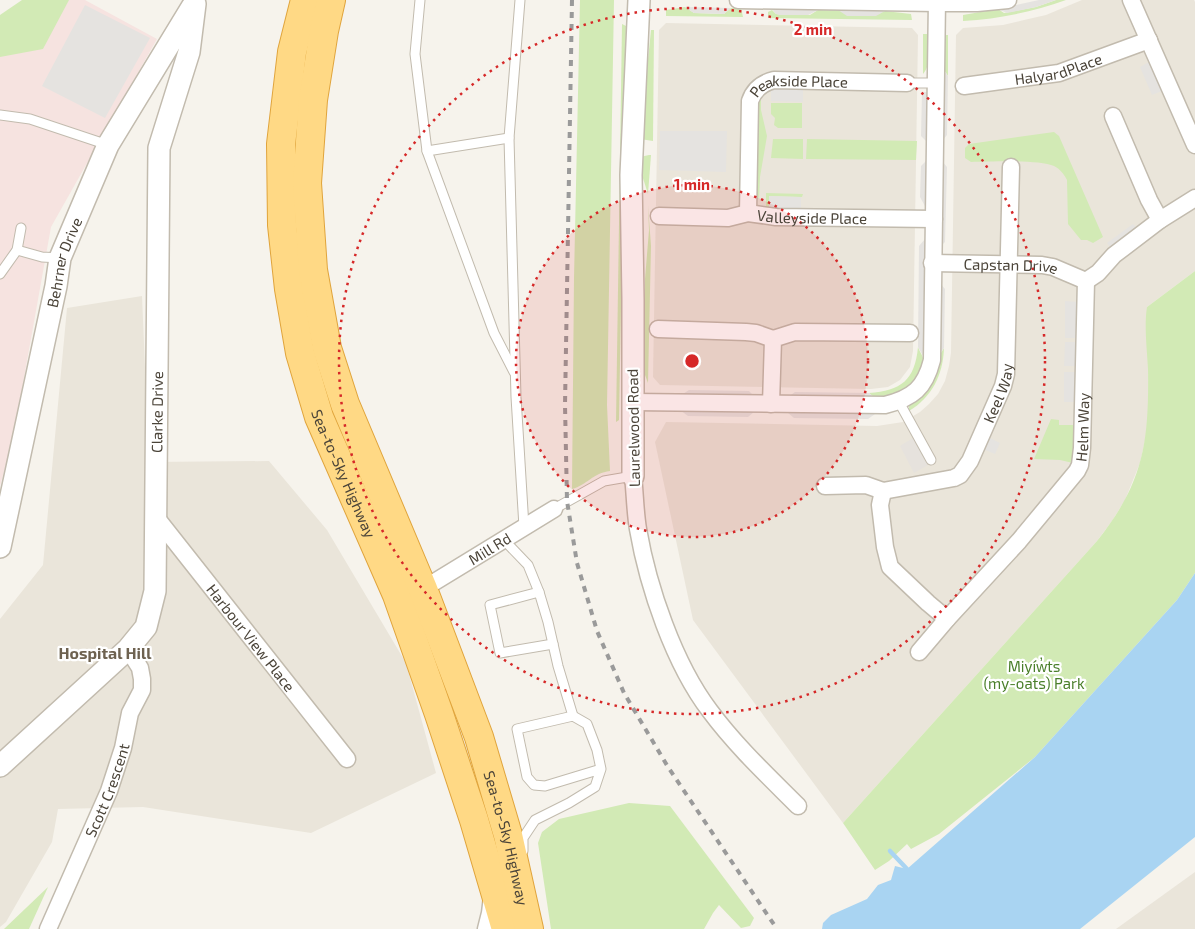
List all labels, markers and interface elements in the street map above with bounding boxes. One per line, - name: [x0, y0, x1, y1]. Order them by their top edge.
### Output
- text: 2 min: [794, 20, 832, 38]
- street label: HalyardPlace: [1013, 49, 1104, 88]
- street label: Peakside Place: [745, 71, 848, 100]
- text: 1 min: [674, 175, 710, 193]
- street label: Valleyside Place: [756, 205, 867, 227]
- street label: Behrner Drive: [43, 214, 85, 309]
- street label: Capstan Drive: [963, 255, 1061, 277]
- centre of rings: [683, 352, 701, 370]
- street label: Keel Way: [979, 363, 1015, 426]
- street label: Laurelwood Road: [623, 369, 643, 487]
- street label: Clarke Drive: [147, 371, 166, 453]
- street label: Helm Way: [1071, 392, 1092, 463]
- street label: Sea-to-Sky Highway: [308, 407, 380, 541]
- street label: Mill Rd: [465, 528, 514, 568]
- street label: Harbour View Place: [203, 580, 299, 695]
- district label: Hospital Hill: [58, 643, 152, 662]
- park label: Miyíw̓ts (my-oats) Park: [983, 657, 1085, 692]
- street label: Scott Crescent: [81, 742, 133, 840]
- street label: Sea-to-Sky Highway: [480, 769, 532, 907]

